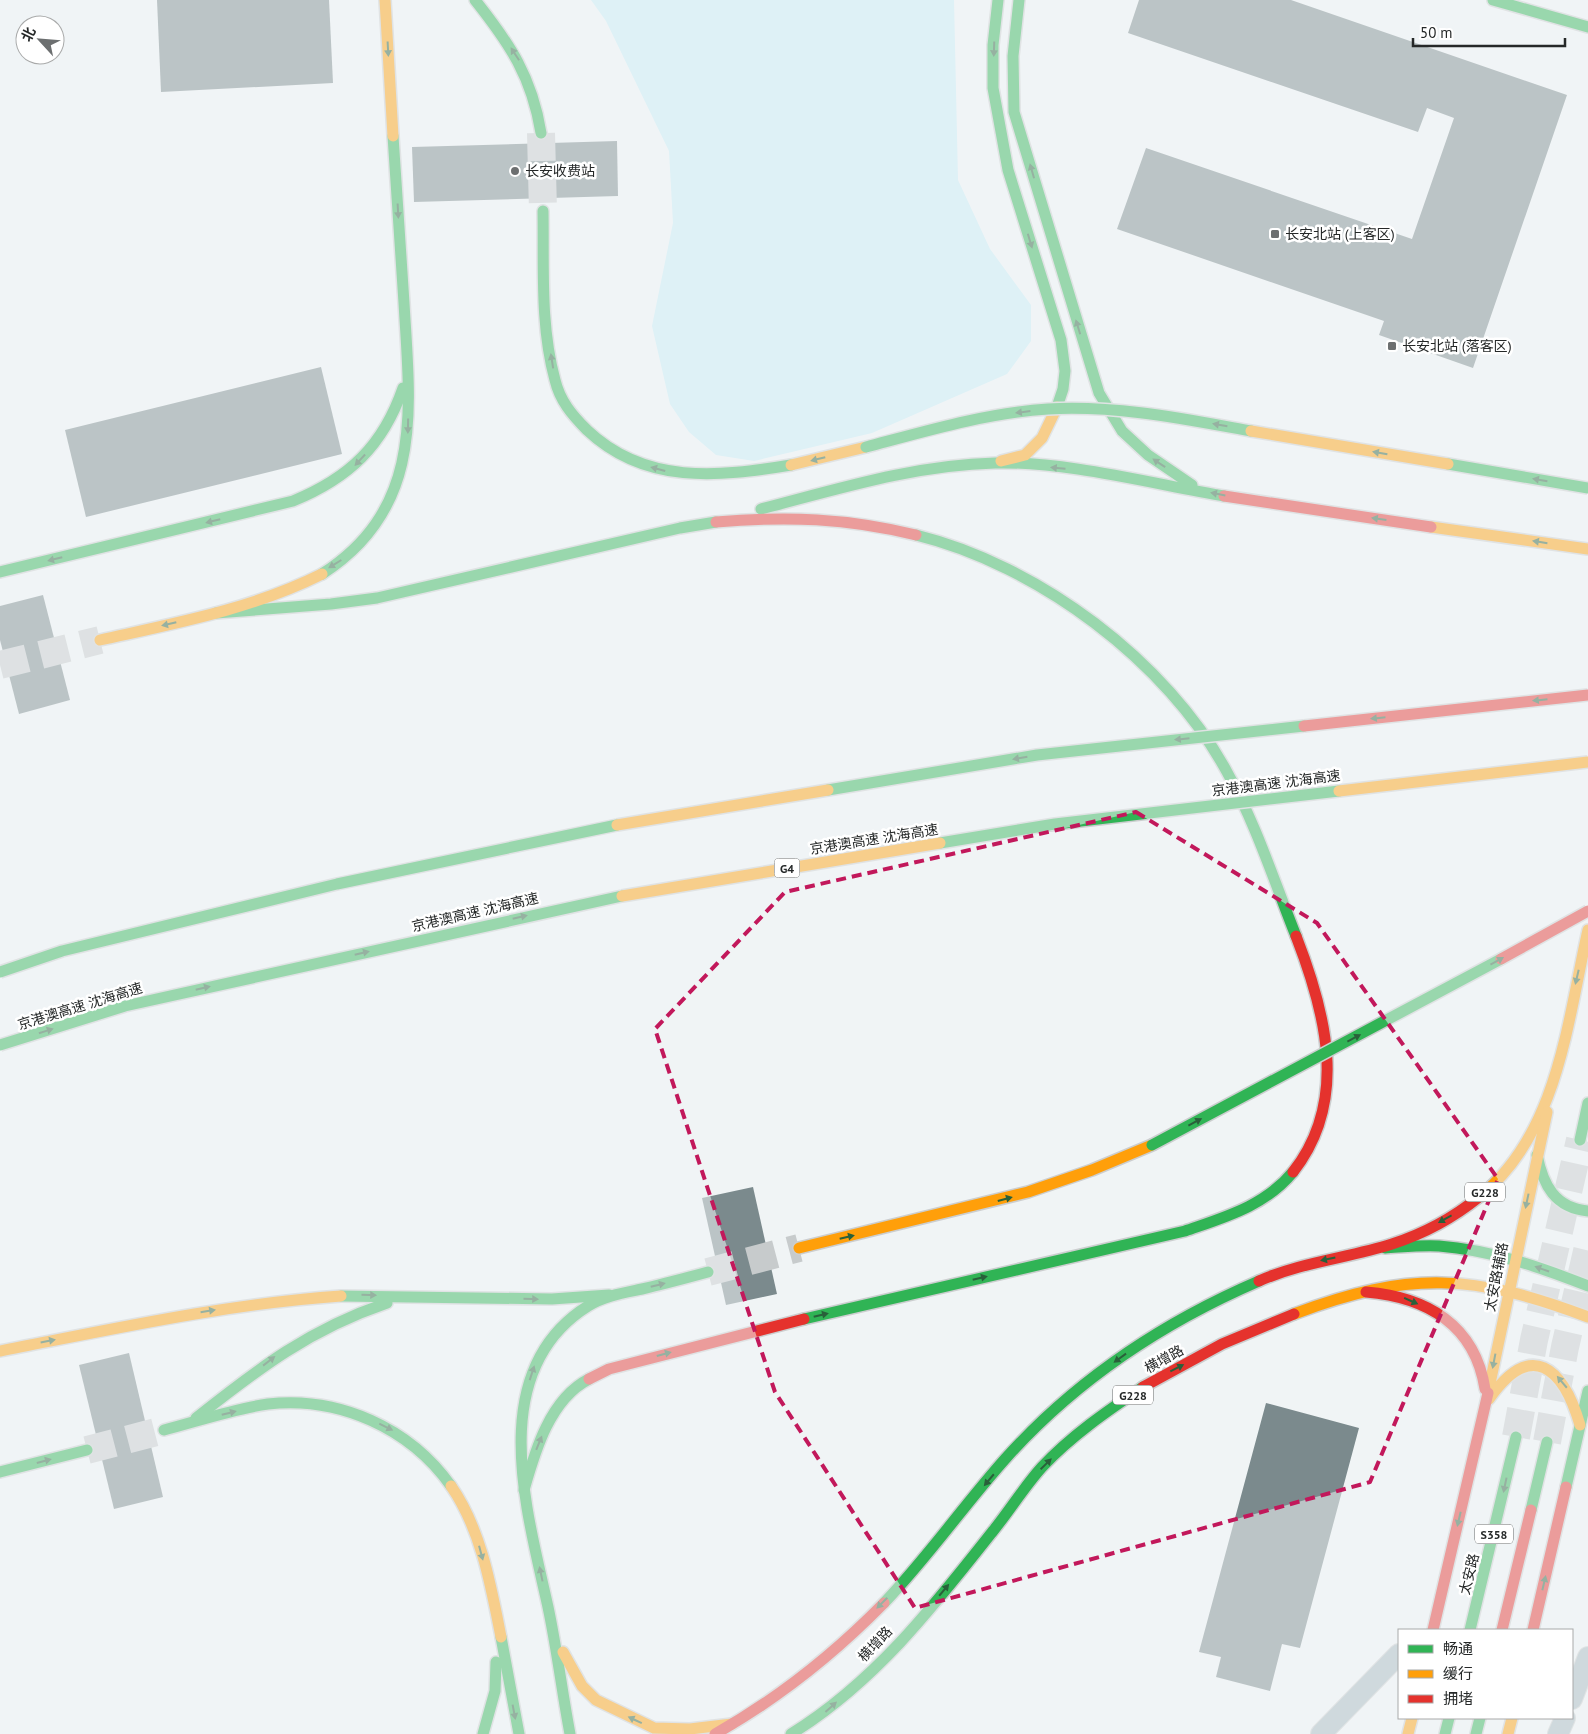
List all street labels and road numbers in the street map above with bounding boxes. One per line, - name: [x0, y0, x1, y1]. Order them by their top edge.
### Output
- street label: 京港澳高速 沈海高速: [1211, 766, 1341, 800]
- street label: 京港澳高速 沈海高速: [809, 820, 939, 858]
- road number: G4: [774, 858, 800, 878]
- street label: 京港澳高速 沈海高速: [410, 889, 540, 935]
- street label: 京港澳高速 沈海高速: [15, 978, 145, 1034]
- road number: G228: [1465, 1182, 1505, 1202]
- street label: 太安路辅路: [1480, 1241, 1512, 1313]
- street label: 横增路: [1141, 1341, 1187, 1377]
- road number: G228: [1113, 1386, 1153, 1404]
- road number: S358: [1475, 1525, 1513, 1544]
- street label: 太安路: [1455, 1551, 1483, 1597]
- street label: 横增路: [854, 1623, 896, 1665]

